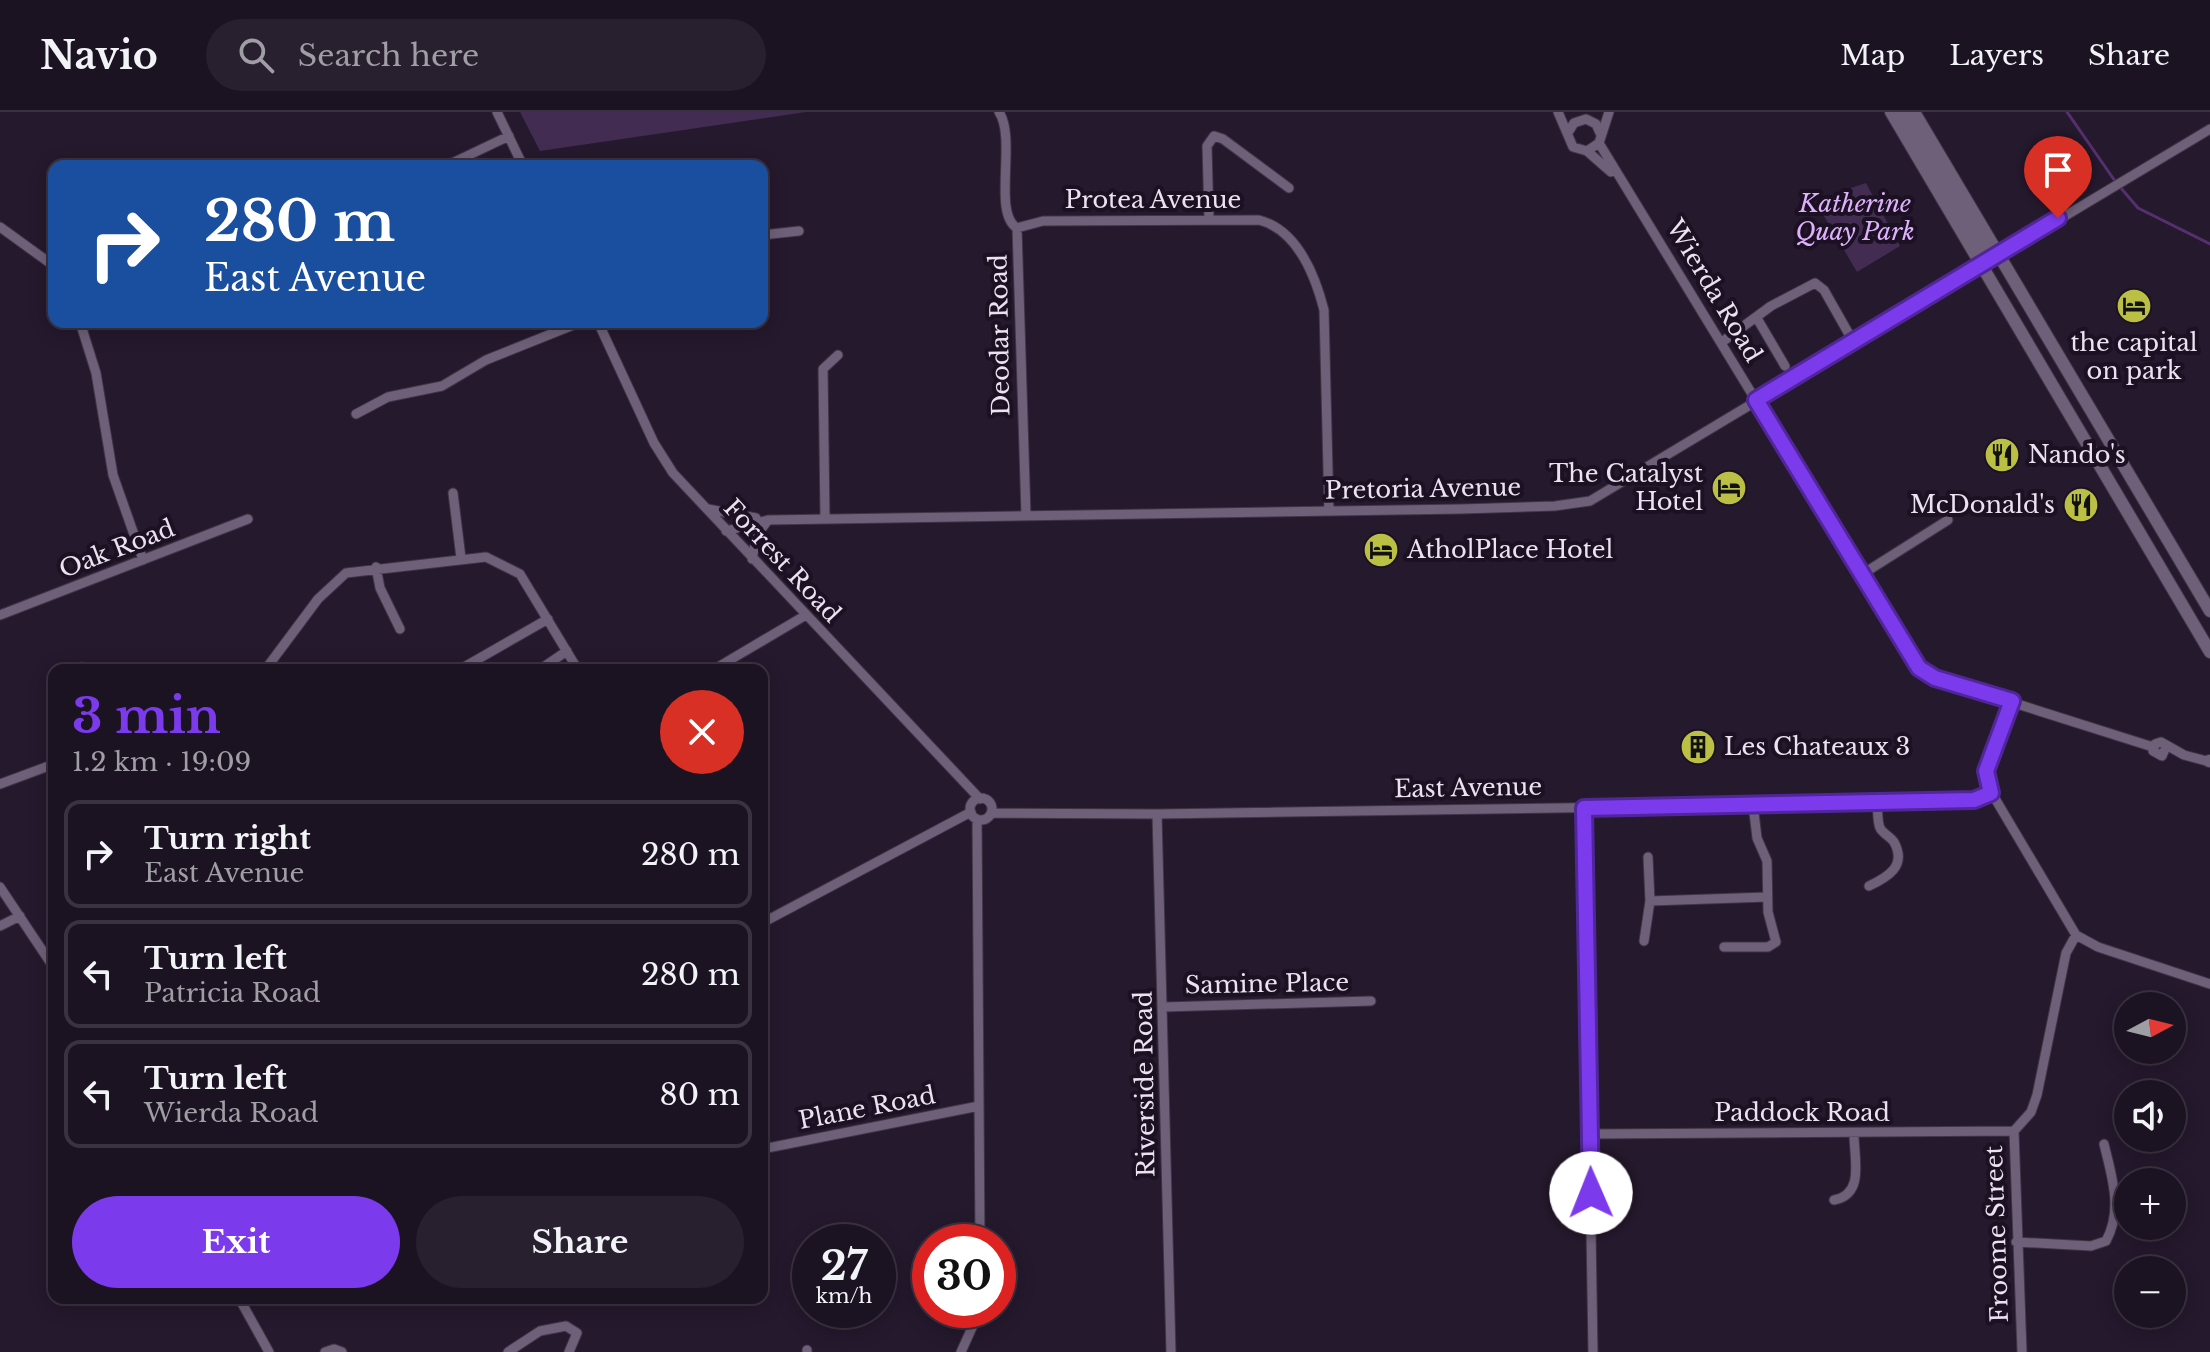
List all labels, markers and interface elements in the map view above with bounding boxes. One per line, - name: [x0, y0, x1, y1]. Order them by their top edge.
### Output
- search box: [206, 19, 766, 91]
- text: Navio: [40, 32, 158, 79]
- icon: search: [234, 33, 278, 77]
- text: Search here: [298, 37, 479, 74]
- text: Map: [1840, 38, 1905, 73]
- text: Layers: [1949, 38, 2044, 73]
- text: Share: [2088, 38, 2170, 73]
- pin: [2024, 136, 2092, 218]
- icon: arrive: [2036, 148, 2080, 192]
- street label: Protea Avenue: [1065, 185, 1241, 214]
- text: 280 m: [204, 187, 395, 256]
- park label: Katherine Quay Park: [1795, 189, 1915, 246]
- icon: right: [72, 192, 176, 296]
- street label: Wierda Road: [1660, 213, 1768, 367]
- street label: Deodar Road: [984, 254, 1015, 416]
- text: East Avenue: [204, 256, 426, 301]
- hotel icon: the capital on park: [2115, 287, 2153, 325]
- place label: the capital on park: [2070, 328, 2198, 385]
- restaurant icon: Nando's: [1983, 436, 2021, 474]
- place label: Nando's: [2028, 440, 2126, 469]
- place label: The Catalyst Hotel: [1549, 459, 1703, 516]
- hotel icon: The Catalyst Hotel: [1710, 469, 1748, 507]
- street label: Pretoria Avenue: [1325, 472, 1521, 505]
- restaurant icon: McDonald's: [2062, 486, 2100, 524]
- place label: McDonald's: [1910, 490, 2055, 519]
- street label: Forrest Road: [718, 493, 847, 628]
- street label: Oak Road: [55, 513, 179, 584]
- hotel icon: AtholPlace Hotel: [1362, 531, 1400, 569]
- place label: AtholPlace Hotel: [1406, 535, 1614, 564]
- text: 3 min: [72, 686, 221, 746]
- button: close: [660, 690, 744, 774]
- building icon: Les Chateaux 3: [1679, 728, 1717, 766]
- place label: Les Chateaux 3: [1724, 732, 1910, 761]
- text: 1.2 km · 19:09: [72, 746, 251, 778]
- street label: East Avenue: [1394, 772, 1542, 803]
- text: Turn right: [144, 820, 311, 857]
- icon: right: [76, 832, 120, 876]
- text: 280 m: [641, 836, 740, 873]
- text: East Avenue: [144, 857, 304, 889]
- text: Turn left: [144, 940, 287, 977]
- icon: left: [76, 952, 120, 996]
- text: 280 m: [641, 956, 740, 993]
- street label: Samine Place: [1185, 968, 1349, 999]
- text: Patricia Road: [144, 977, 321, 1009]
- street label: Riverside Road: [1128, 991, 1161, 1177]
- north arrow: [2114, 992, 2186, 1064]
- map controls: [2114, 992, 2186, 1328]
- text: Turn left: [144, 1060, 287, 1097]
- icon: left: [76, 1072, 120, 1116]
- text: 80 m: [660, 1076, 740, 1113]
- street label: Plane Road: [796, 1080, 938, 1135]
- button: sound: [2114, 1080, 2186, 1152]
- text: Wierda Road: [144, 1097, 319, 1129]
- street label: Paddock Road: [1714, 1098, 1890, 1127]
- street label: Froome Street: [1979, 1145, 2014, 1323]
- position arrow: [1549, 1151, 1633, 1235]
- button: +: [2114, 1168, 2186, 1240]
- button: Exit: [72, 1196, 400, 1288]
- button: Share: [416, 1196, 744, 1288]
- speed limit sign: 30: [912, 1224, 1016, 1328]
- text: 27: [821, 1241, 867, 1291]
- button: −: [2114, 1256, 2186, 1328]
- text: km/h: [816, 1284, 872, 1308]

